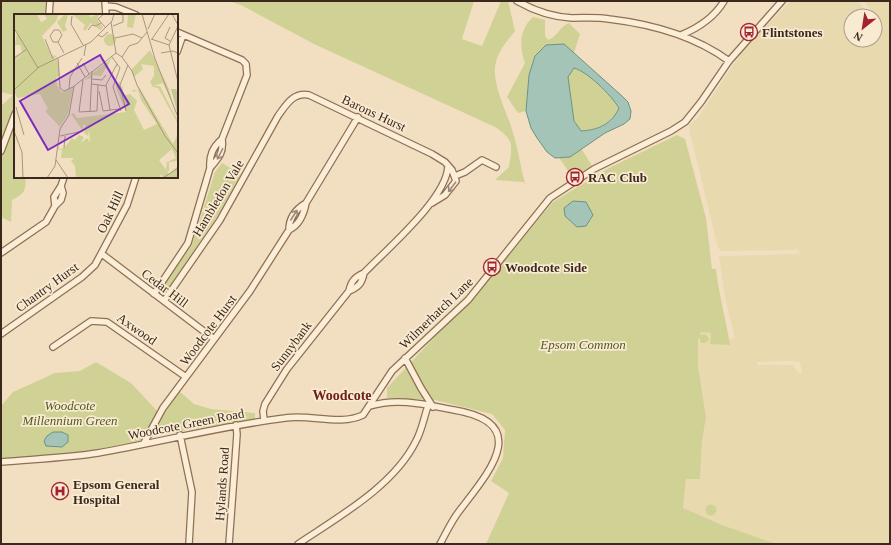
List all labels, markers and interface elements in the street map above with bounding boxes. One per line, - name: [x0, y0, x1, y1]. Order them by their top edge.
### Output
- north arrow: [843, 8, 883, 48]
- inset map: [14, 14, 178, 178]
- bus stop icon: Flintstones: [739, 22, 759, 42]
- place label: Flintstones: [762, 25, 823, 40]
- text: N: [852, 29, 864, 44]
- street label: Barons Hurst: [340, 92, 409, 135]
- one-way arrow: [216, 148, 223, 160]
- street label: Hambledon Vale: [189, 157, 247, 239]
- bus stop icon: RAC Club: [565, 167, 585, 187]
- place label: RAC Club: [588, 170, 647, 185]
- one-way arrow: [447, 182, 456, 193]
- street label: Oak Hill: [94, 188, 126, 236]
- one-way arrow: [289, 209, 298, 220]
- bus stop icon: Woodcote Side: [482, 257, 502, 277]
- street label: Chantry Hurst: [13, 259, 82, 315]
- place label: Woodcote Side: [505, 260, 587, 275]
- street label: Cedar Hill: [139, 266, 192, 311]
- street label: Wilmerhatch Lane: [396, 274, 476, 352]
- street label: Woodcote Hurst: [177, 291, 240, 368]
- street label: Axwood: [114, 310, 160, 348]
- street label: Sunnybank: [267, 318, 315, 374]
- park label: Epsom Common: [539, 337, 626, 352]
- district label: Woodcote: [312, 388, 372, 403]
- park label: Woodcote Millennium Green: [21, 398, 118, 428]
- street label: Woodcote Green Road: [127, 405, 246, 443]
- street label: Hylands Road: [212, 446, 232, 521]
- place label: Epsom General Hospital: [73, 477, 160, 507]
- hospital icon: Epsom General Hospital: [50, 481, 70, 501]

